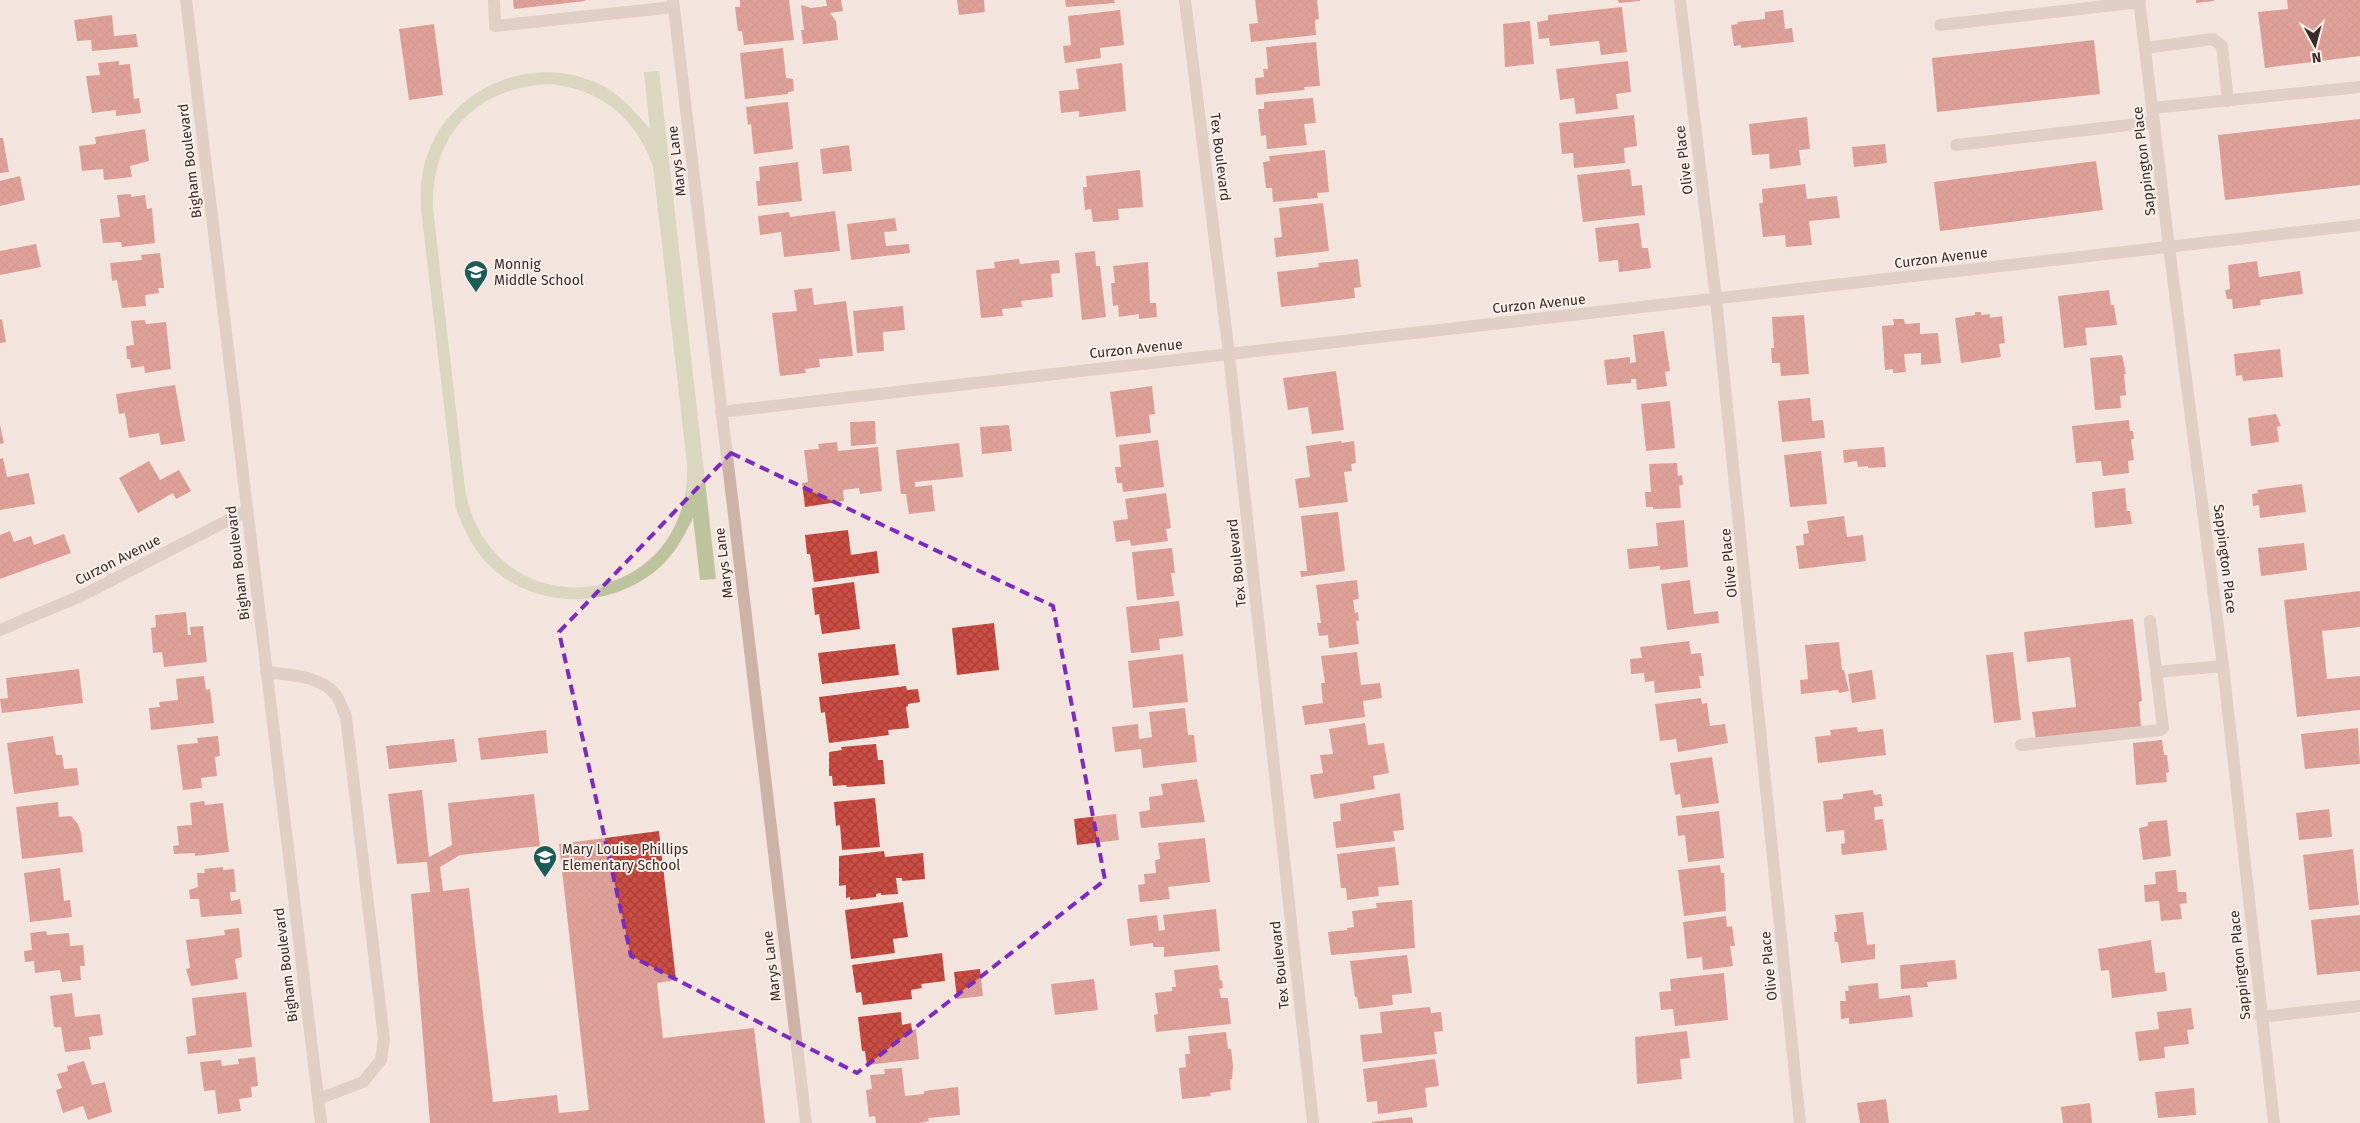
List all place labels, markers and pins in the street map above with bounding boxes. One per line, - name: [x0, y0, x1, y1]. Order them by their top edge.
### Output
- place label: Monnig Middle School: [494, 256, 584, 289]
- school or university icon: Monnig Middle School: [463, 259, 489, 293]
- place label: Mary Louise Phillips Elementary School: [562, 841, 689, 874]
- school or university icon: Mary Louise Phillips Elementary School: [532, 844, 558, 878]

